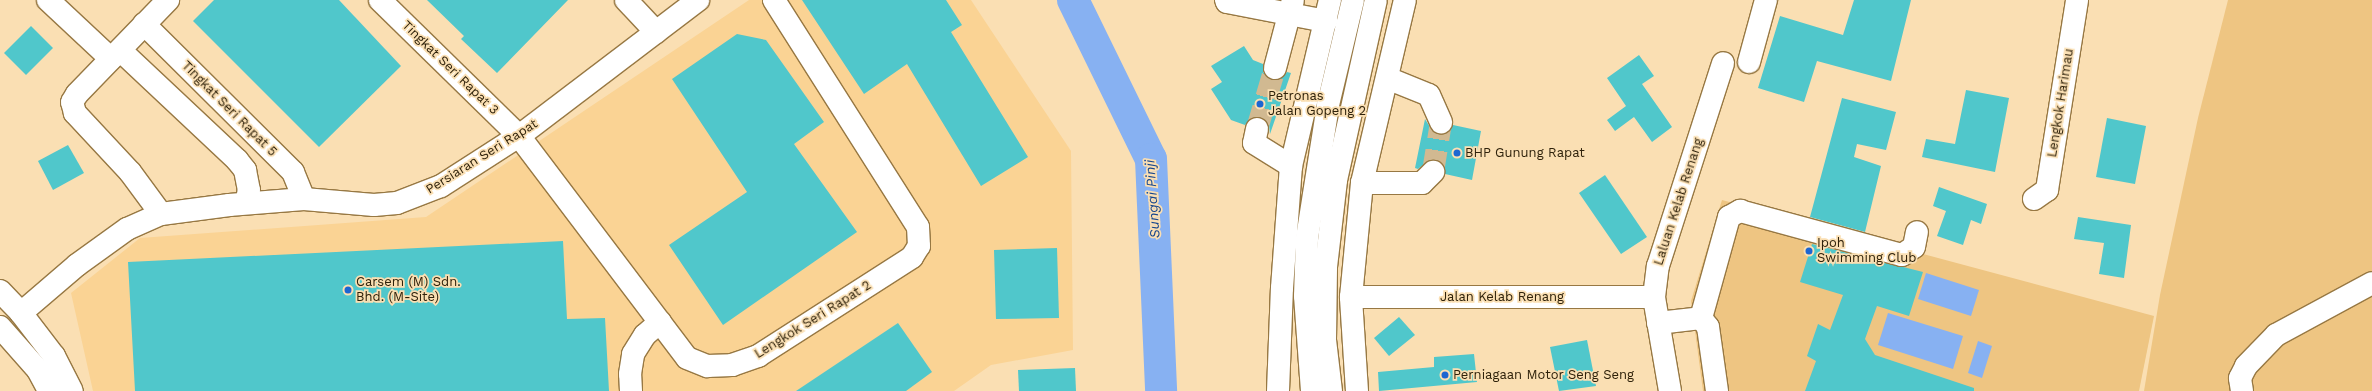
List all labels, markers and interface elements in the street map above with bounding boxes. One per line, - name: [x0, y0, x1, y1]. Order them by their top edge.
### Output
- street label: Tingkat Seri Rapat 3: [399, 18, 501, 118]
- street label: Lengkok Harimau: [2045, 47, 2077, 159]
- street label: Tingkat Seri Rapat 5: [178, 58, 280, 160]
- place label: Petronas Jalan Gopeng 2: [1268, 89, 1366, 120]
- marker: Petronas Jalan Gopeng 2: [1255, 99, 1265, 109]
- street label: Persiaran Seri Rapat: [423, 116, 541, 198]
- street label: Laluan Kelab Renang: [1651, 137, 1707, 267]
- place label: BHP Gunung Rapat: [1465, 145, 1585, 161]
- marker: BHP Gunung Rapat: [1452, 148, 1462, 158]
- water label: Sungai Pinji: [1141, 159, 1163, 239]
- place label: Ipoh Swimming Club: [1817, 236, 1916, 267]
- marker: Ipoh Swimming Club: [1804, 246, 1814, 256]
- place label: Carsem (M) Sdn. Bhd. (M-Site): [356, 275, 461, 306]
- street label: Lengkok Seri Rapat 2: [752, 278, 874, 362]
- marker: Carsem (M) Sdn. Bhd. (M-Site): [343, 285, 353, 295]
- street label: Jalan Kelab Renang: [1440, 289, 1564, 305]
- place label: Perniagaan Motor Seng Seng: [1453, 367, 1634, 383]
- marker: Perniagaan Motor Seng Seng: [1440, 370, 1450, 380]

